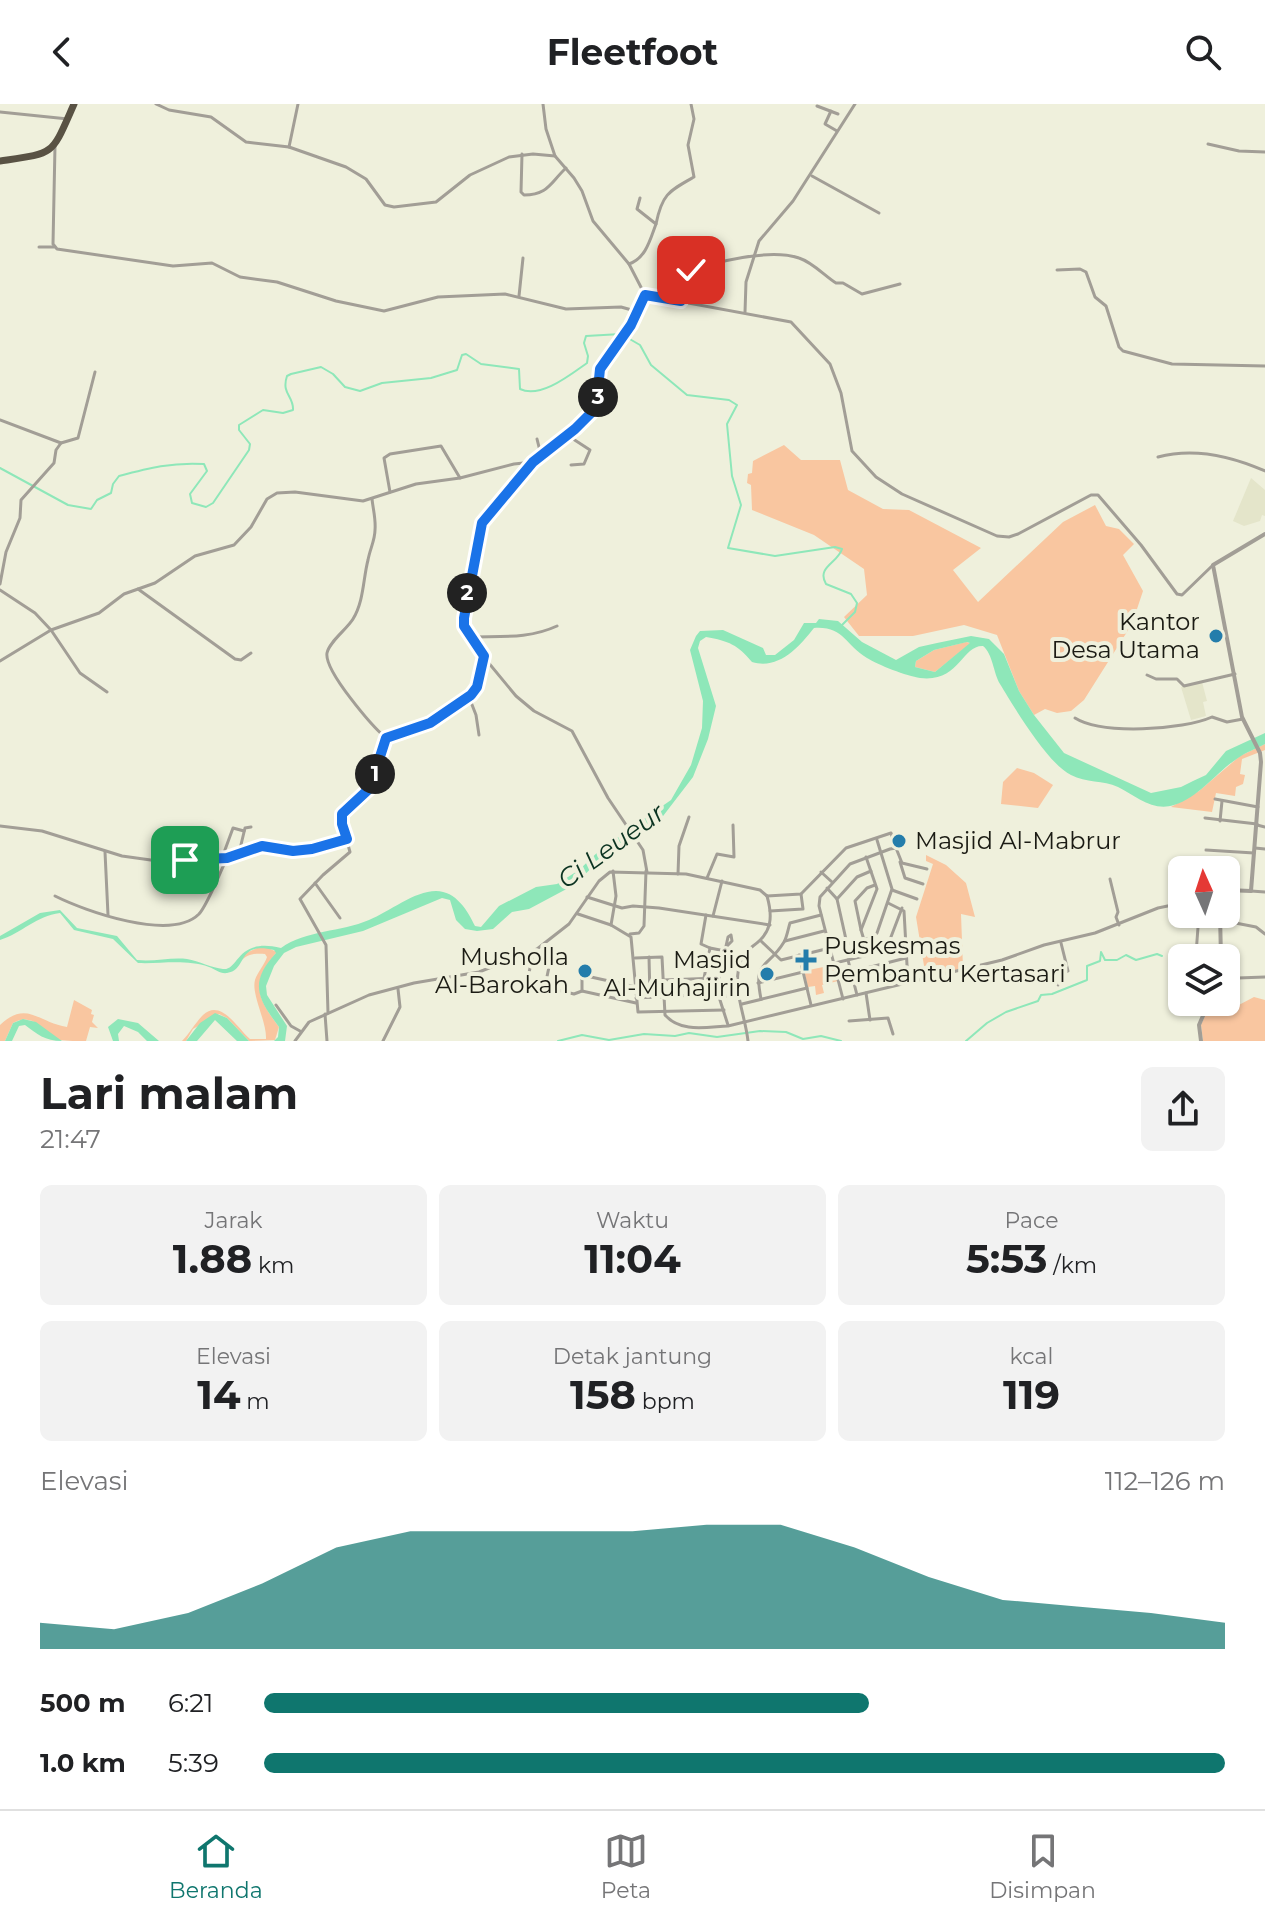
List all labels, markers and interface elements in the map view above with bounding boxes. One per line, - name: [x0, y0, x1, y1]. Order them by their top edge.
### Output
- icon: back: [40, 30, 84, 74]
- text: Fleetfoot: [547, 30, 718, 74]
- icon: search: [1181, 30, 1225, 74]
- pin: [657, 236, 725, 304]
- icon: check: [669, 248, 713, 292]
- pin: 3: [578, 377, 618, 417]
- text: 3: [591, 383, 605, 410]
- pin: 2: [447, 573, 487, 613]
- text: 2: [461, 579, 473, 606]
- place label: Kantor Desa Utama: [1051, 607, 1200, 664]
- marker: Kantor Desa Utama: [1207, 627, 1225, 645]
- pin: 1: [355, 754, 395, 794]
- text: 1: [371, 760, 379, 787]
- water label: Ci Leueur: [551, 796, 671, 896]
- pin: [151, 826, 219, 894]
- place label: Masjid Al-Mabrur: [915, 826, 1121, 855]
- marker: Masjid Al-Mabrur: [890, 832, 908, 850]
- icon: arrive: [163, 838, 207, 882]
- north arrow: [1168, 856, 1240, 928]
- map controls: [1168, 856, 1240, 1016]
- place label: Puskesmas Pembantu Kertasari: [824, 931, 1066, 988]
- place label: Musholla Al-Barokah: [435, 942, 569, 999]
- button: layers: [1168, 944, 1240, 1016]
- place label: Masjid Al-Muhajirin: [604, 945, 751, 1002]
- marker: Puskesmas Pembantu Kertasari: [795, 949, 817, 971]
- marker: Musholla Al-Barokah: [576, 962, 594, 980]
- marker: Masjid Al-Muhajirin: [758, 965, 776, 983]
- text: Lari malam: [40, 1066, 298, 1120]
- button: share: [1141, 1067, 1225, 1151]
- text: 21:47: [40, 1123, 101, 1155]
- text: Jarak: [204, 1207, 263, 1234]
- text: Waktu: [596, 1207, 669, 1234]
- text: Pace: [1005, 1207, 1058, 1234]
- text: 1.88: [173, 1234, 252, 1283]
- text: 11:04: [584, 1234, 681, 1283]
- text: 5:53: [966, 1234, 1047, 1283]
- text: km: [252, 1252, 294, 1279]
- text: /km: [1047, 1252, 1097, 1279]
- text: Elevasi: [196, 1343, 271, 1370]
- text: Detak jantung: [553, 1343, 712, 1370]
- text: kcal: [1010, 1343, 1053, 1370]
- text: 14: [197, 1370, 241, 1419]
- text: 158: [570, 1370, 636, 1419]
- text: 119: [1003, 1370, 1060, 1419]
- text: m: [241, 1388, 270, 1415]
- text: bpm: [636, 1388, 695, 1415]
- text: Elevasi: [40, 1465, 128, 1497]
- text: 112–126 m: [1105, 1465, 1225, 1497]
- text: 500 m: [40, 1687, 125, 1719]
- text: 6:21: [168, 1687, 214, 1719]
- text: 1.0 km: [40, 1747, 126, 1779]
- text: 5:39: [168, 1747, 219, 1779]
- tab: Beranda: [169, 1829, 263, 1904]
- tab: Peta: [601, 1829, 651, 1904]
- tab: Disimpan: [989, 1829, 1096, 1904]

